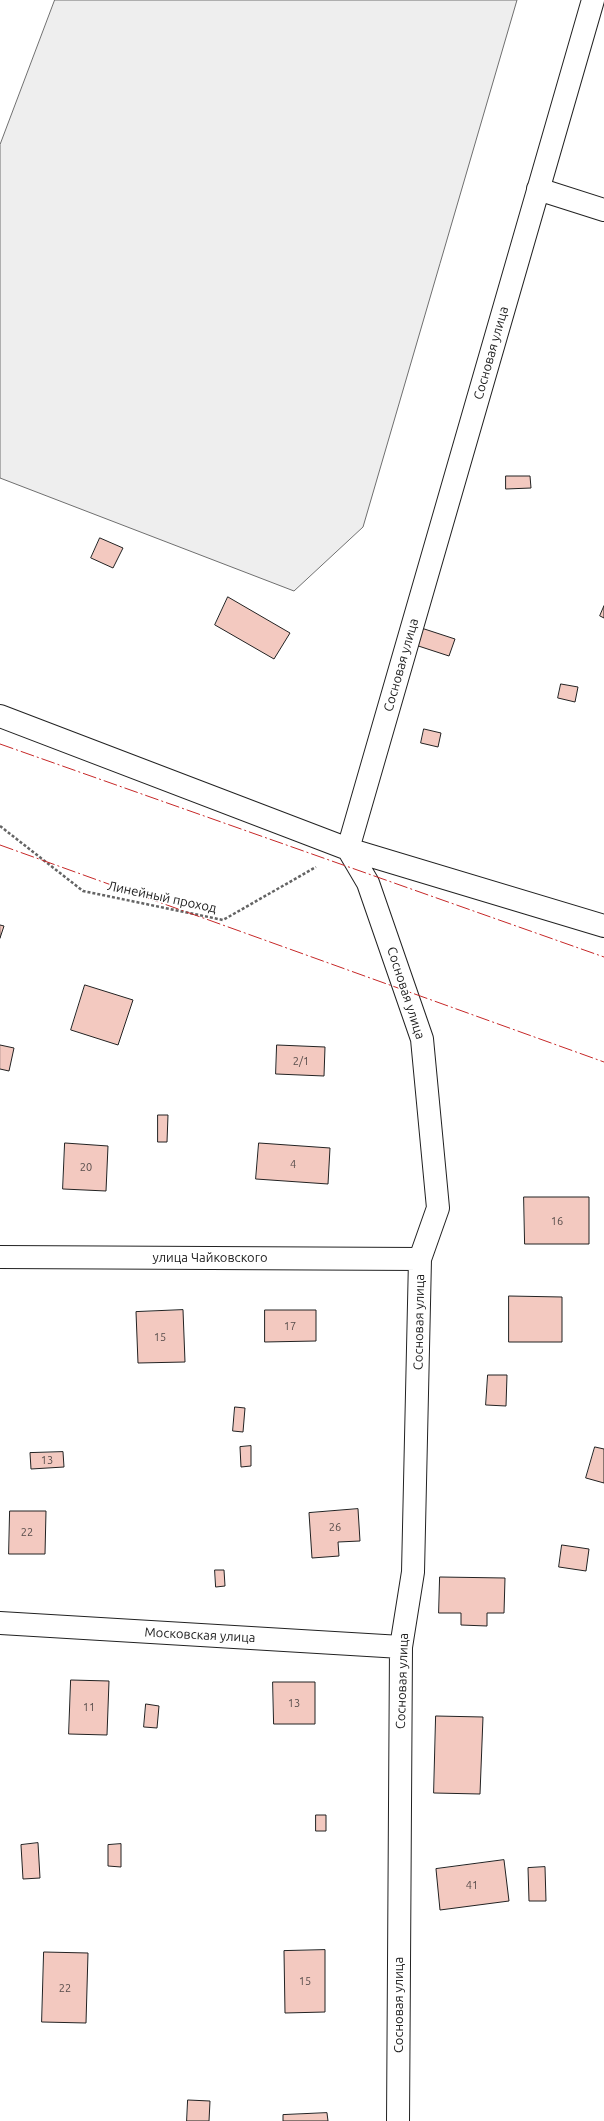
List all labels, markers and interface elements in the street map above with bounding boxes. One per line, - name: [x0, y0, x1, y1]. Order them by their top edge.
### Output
- street label: Сосновая улица: [470, 305, 512, 401]
- street label: Сосновая улица: [380, 617, 422, 713]
- street label: Линейный проход: [106, 878, 218, 916]
- street label: Сосновая улица: [384, 945, 428, 1041]
- house number: 2/1: [293, 1054, 309, 1068]
- house number: 4: [290, 1157, 296, 1171]
- house number: 20: [80, 1160, 92, 1174]
- house number: 16: [551, 1214, 563, 1228]
- street label: улица Чайковского: [152, 1250, 268, 1266]
- street label: Сосновая улица: [410, 1274, 428, 1370]
- house number: 17: [284, 1319, 296, 1333]
- house number: 15: [154, 1330, 166, 1344]
- house number: 13: [41, 1453, 53, 1467]
- house number: 26: [329, 1520, 341, 1534]
- house number: 22: [21, 1525, 33, 1539]
- street label: Московская улица: [144, 1624, 256, 1646]
- street label: Сосновая улица: [393, 1633, 411, 1729]
- house number: 13: [288, 1696, 300, 1710]
- house number: 11: [83, 1700, 95, 1714]
- house number: 41: [466, 1878, 478, 1892]
- street label: Сосновая улица: [391, 1957, 407, 2053]
- house number: 15: [299, 1974, 311, 1988]
- house number: 22: [59, 1981, 71, 1995]

